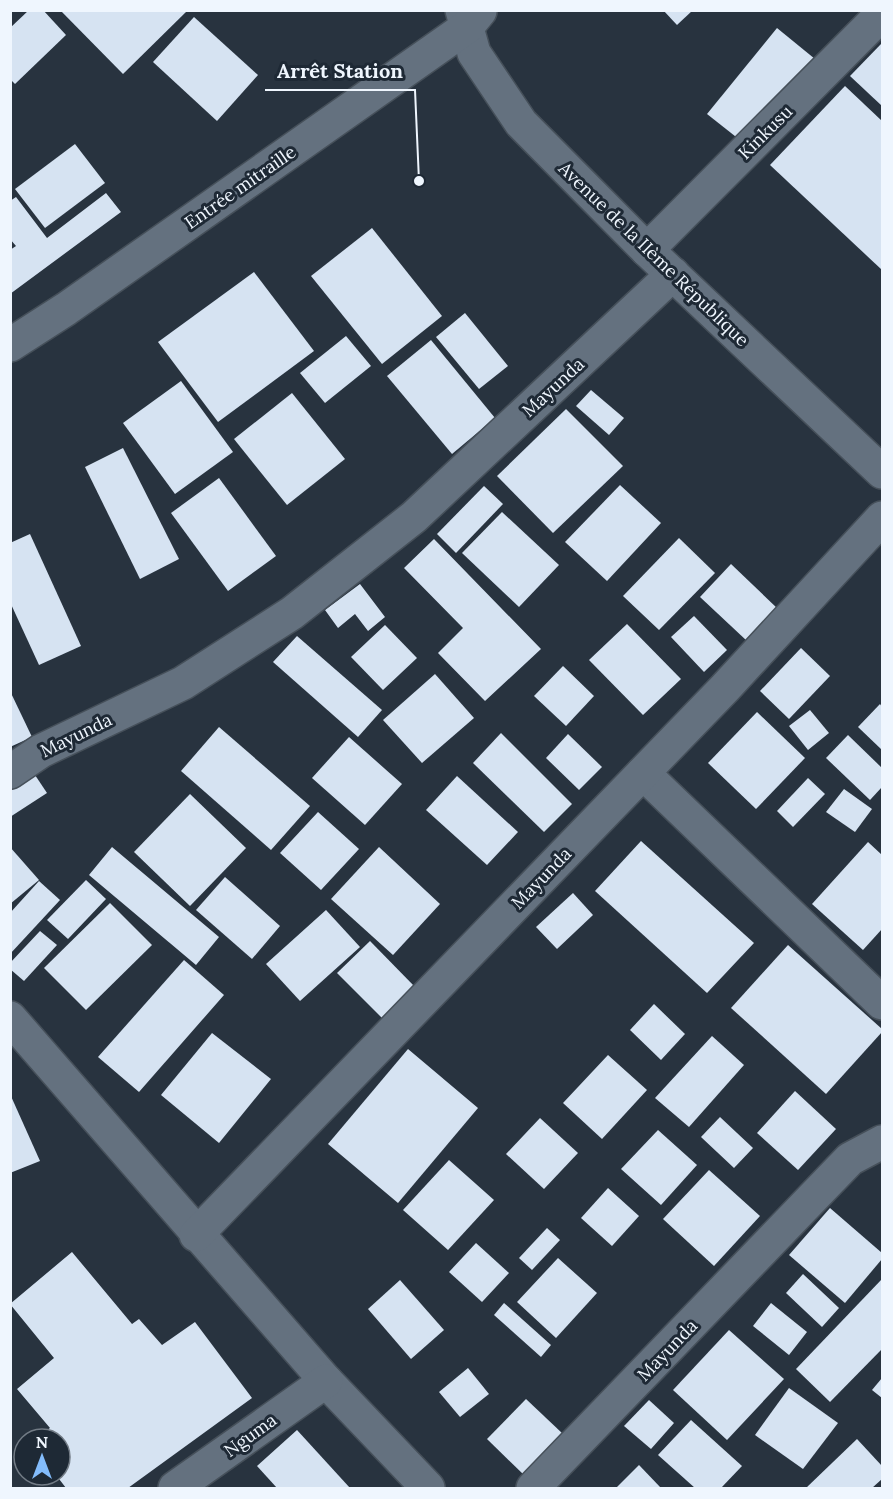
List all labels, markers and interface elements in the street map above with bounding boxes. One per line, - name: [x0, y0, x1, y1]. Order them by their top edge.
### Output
- callout: Arrêt Station: [265, 52, 415, 90]
- text: Arrêt Station: [277, 58, 403, 83]
- street label: Kinkusu: [733, 100, 797, 164]
- street label: Entrée mitraille: [180, 140, 300, 234]
- street label: Avenue de la IIème République: [553, 156, 754, 351]
- street label: Mayunda: [517, 352, 589, 422]
- street label: Mayunda: [36, 708, 116, 762]
- street label: Mayunda: [506, 842, 576, 914]
- street label: Mayunda: [632, 1314, 702, 1386]
- street label: Nguma: [219, 1408, 281, 1462]
- north arrow: [12, 1427, 72, 1487]
- text: N: [36, 1432, 48, 1452]

